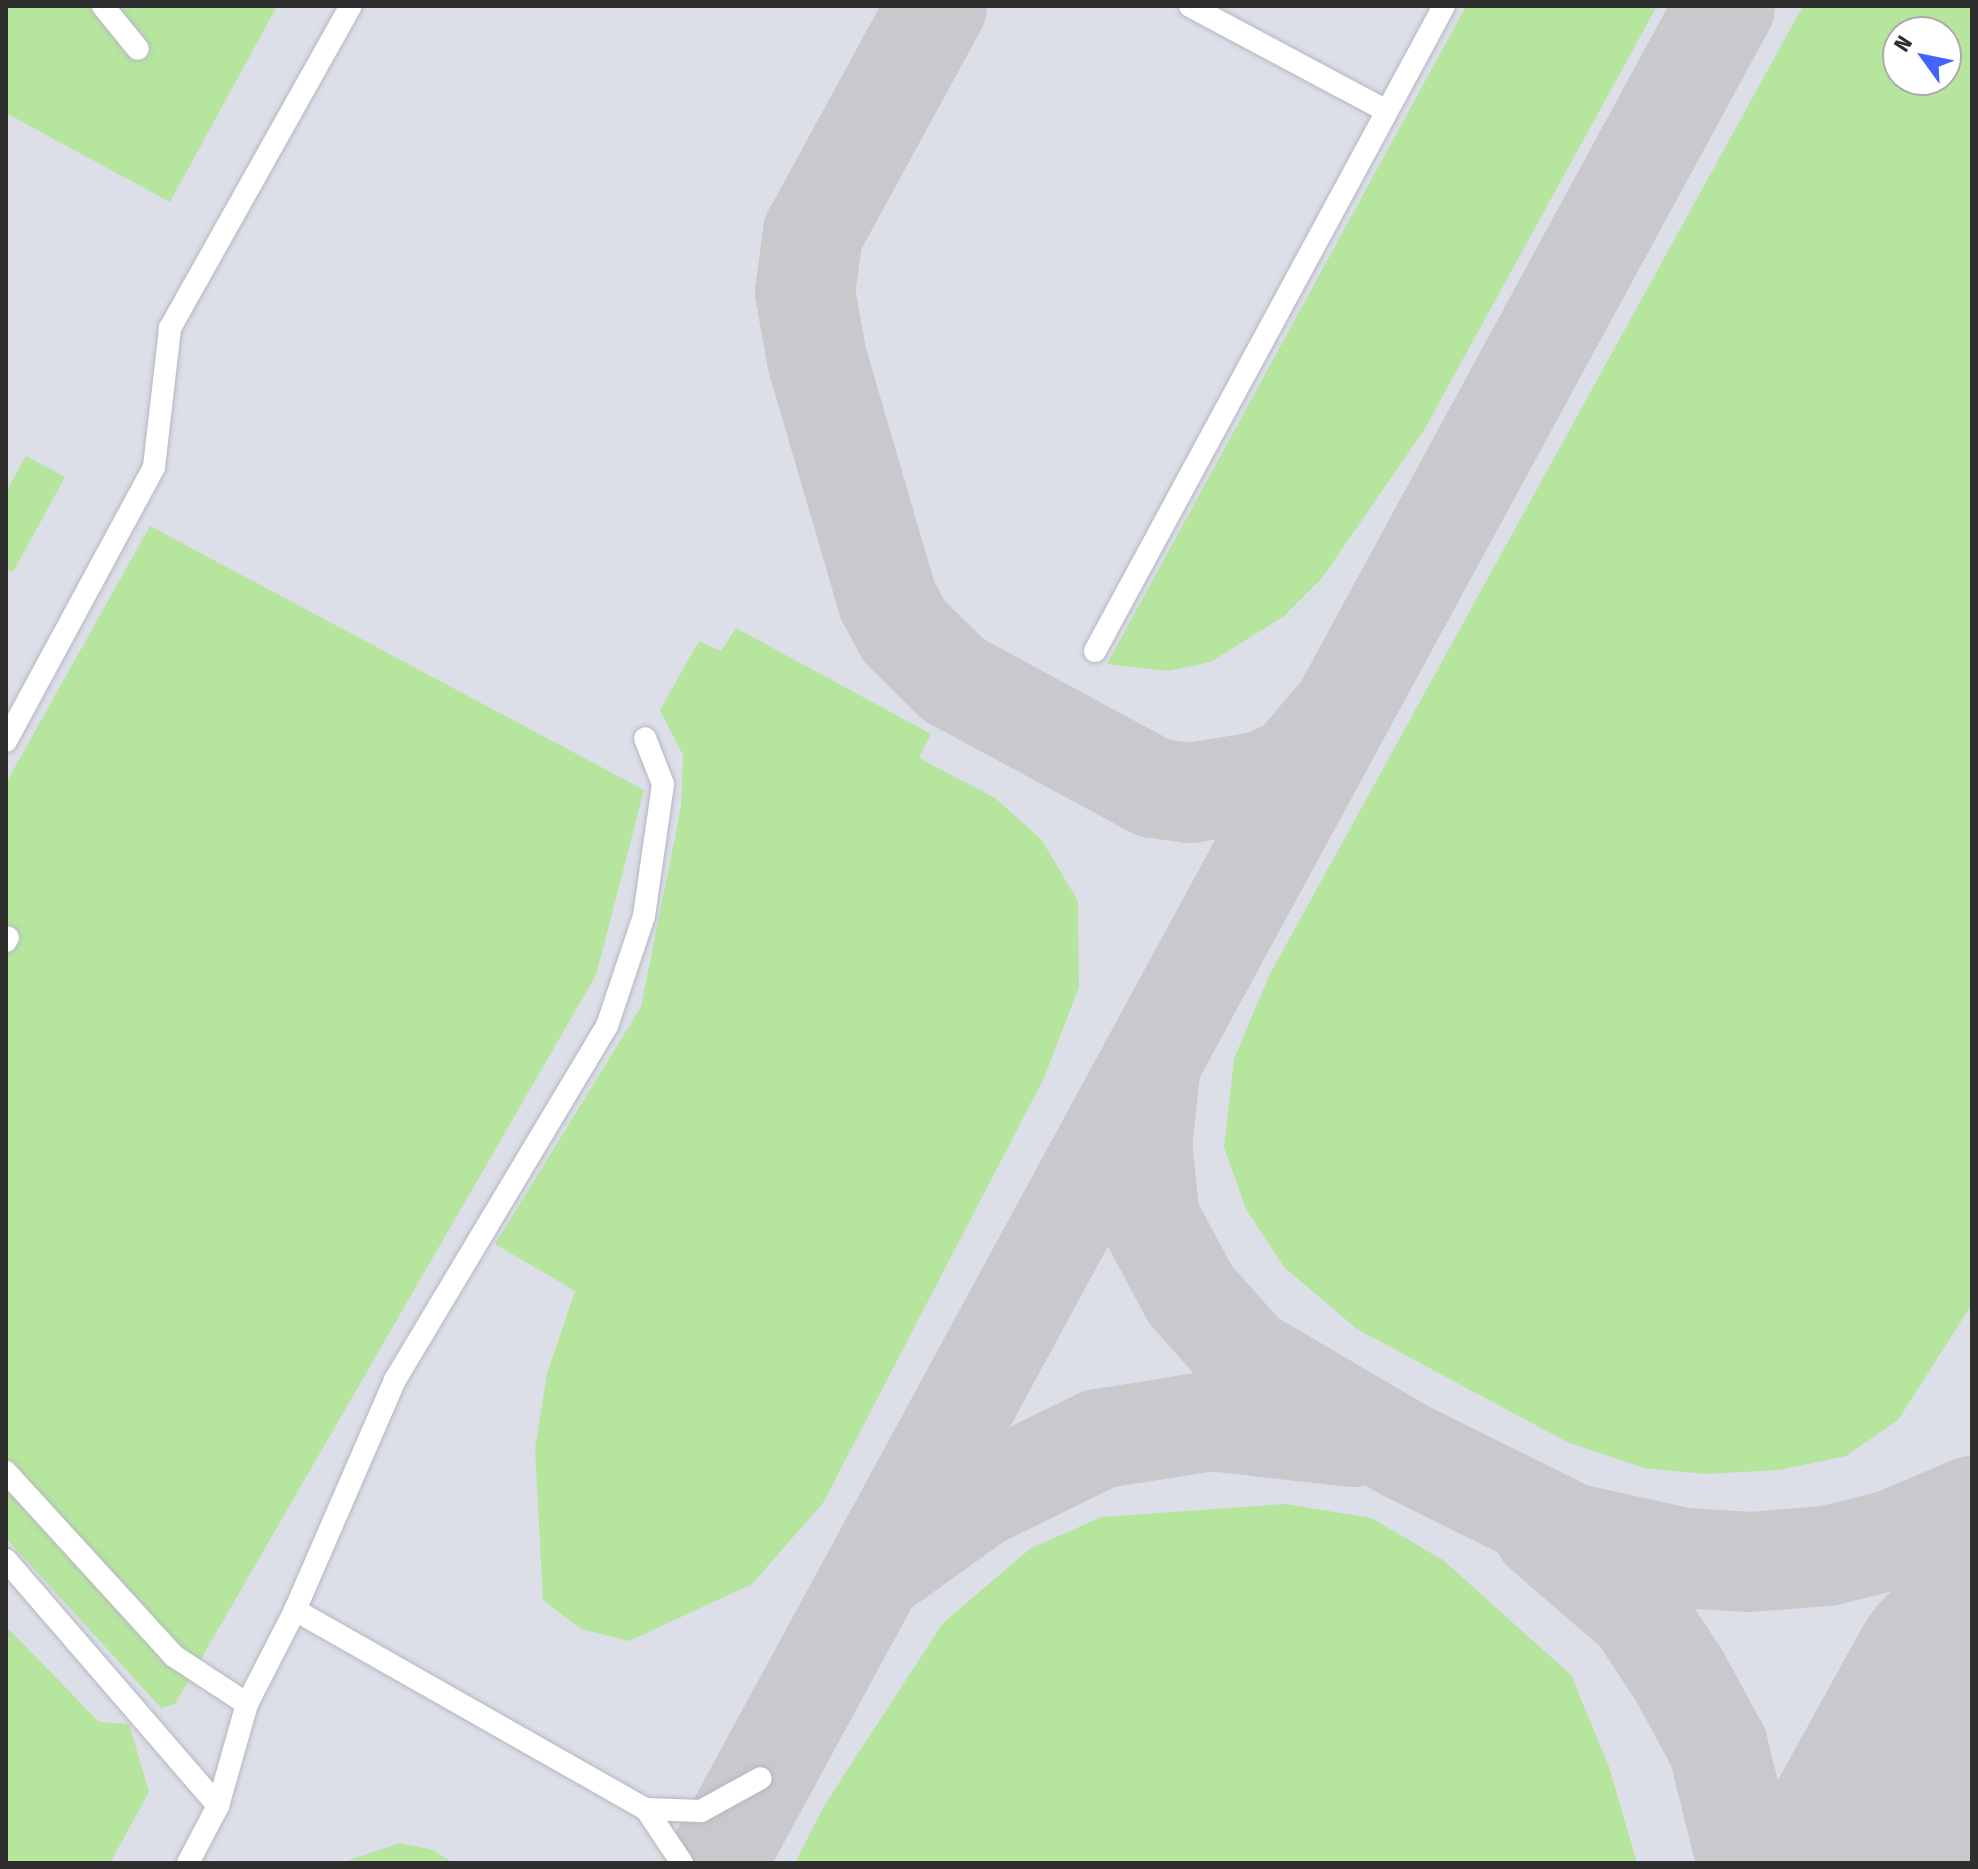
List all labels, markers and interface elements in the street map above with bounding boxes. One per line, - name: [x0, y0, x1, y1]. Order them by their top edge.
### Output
- north arrow: [1882, 16, 1962, 96]
- text: N: [1888, 31, 1918, 57]

